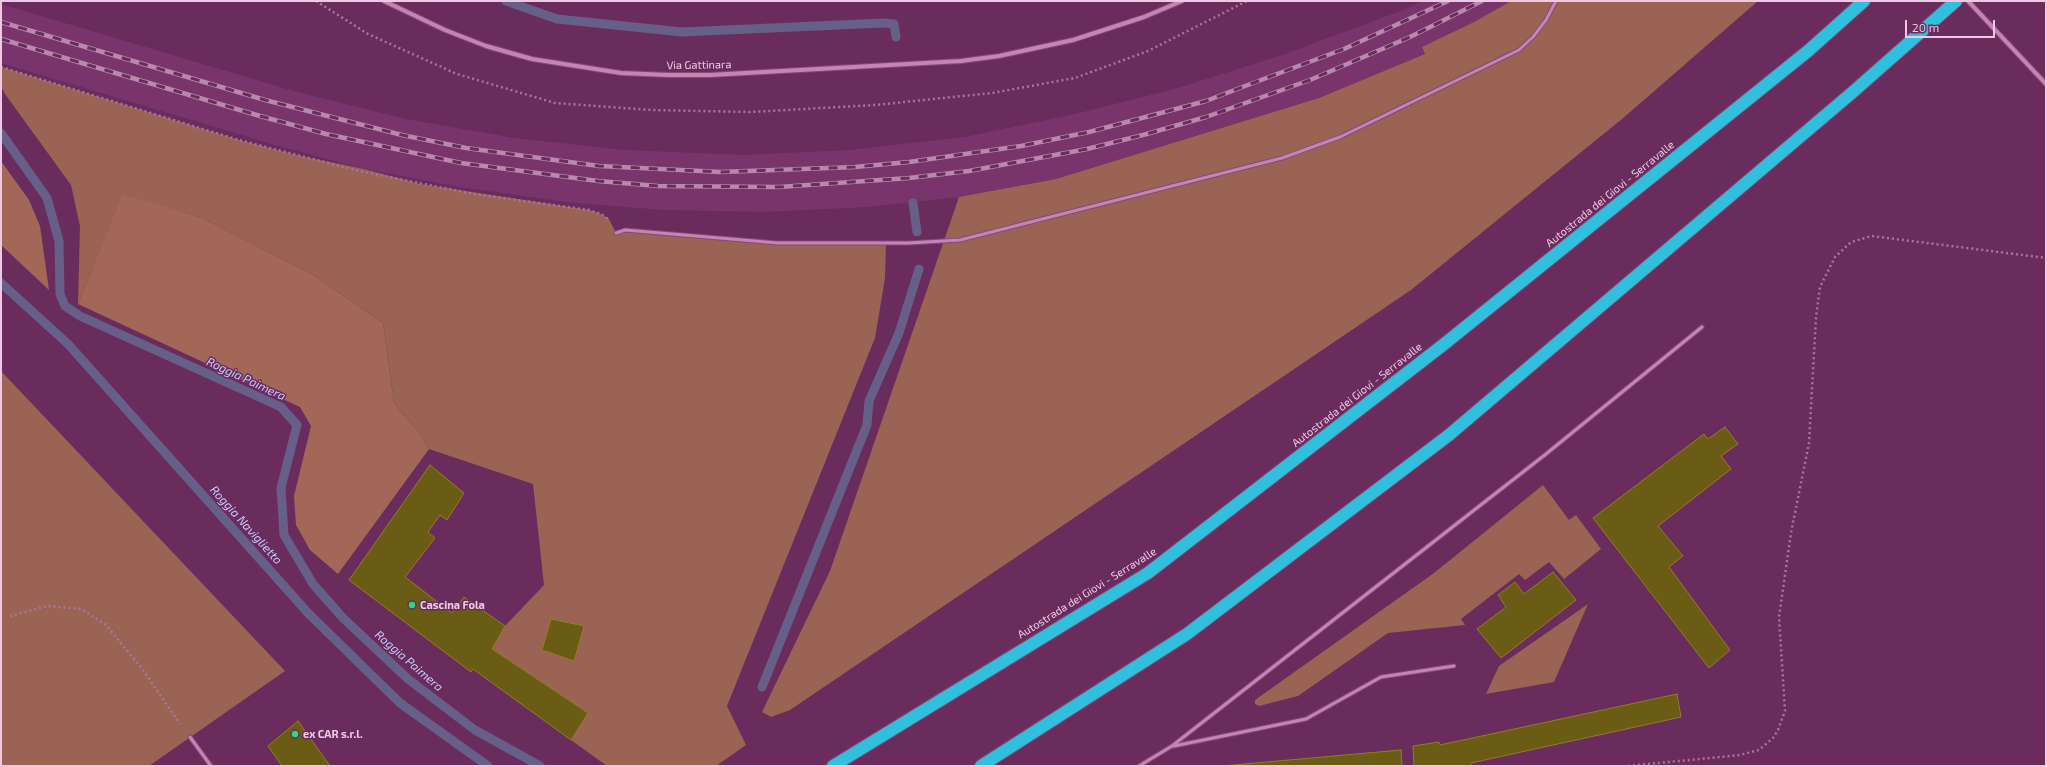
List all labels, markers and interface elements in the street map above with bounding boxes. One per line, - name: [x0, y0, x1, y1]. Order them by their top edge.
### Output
- scale bar: [1907, 12, 1997, 38]
- text: 20 m: [1912, 20, 1939, 34]
- street label: Via Gattinara: [666, 58, 732, 72]
- street label: Autostrada dei Giovi - Serravalle: [1543, 138, 1677, 250]
- street label: Autostrada dei Giovi - Serravalle: [1289, 340, 1425, 450]
- water label: Roggia Paimera: [204, 354, 288, 404]
- water label: Roggia Naviglietto: [207, 483, 285, 567]
- street label: Autostrada dei Giovi - Serravalle: [1015, 545, 1159, 641]
- place label: Cascina Fola: [420, 598, 485, 612]
- marker: Cascina Fola: [407, 600, 417, 610]
- water label: Roggia Paimera: [372, 627, 446, 695]
- place label: ex CAR s.r.l.: [303, 727, 363, 741]
- marker: ex CAR s.r.l.: [290, 729, 300, 739]

